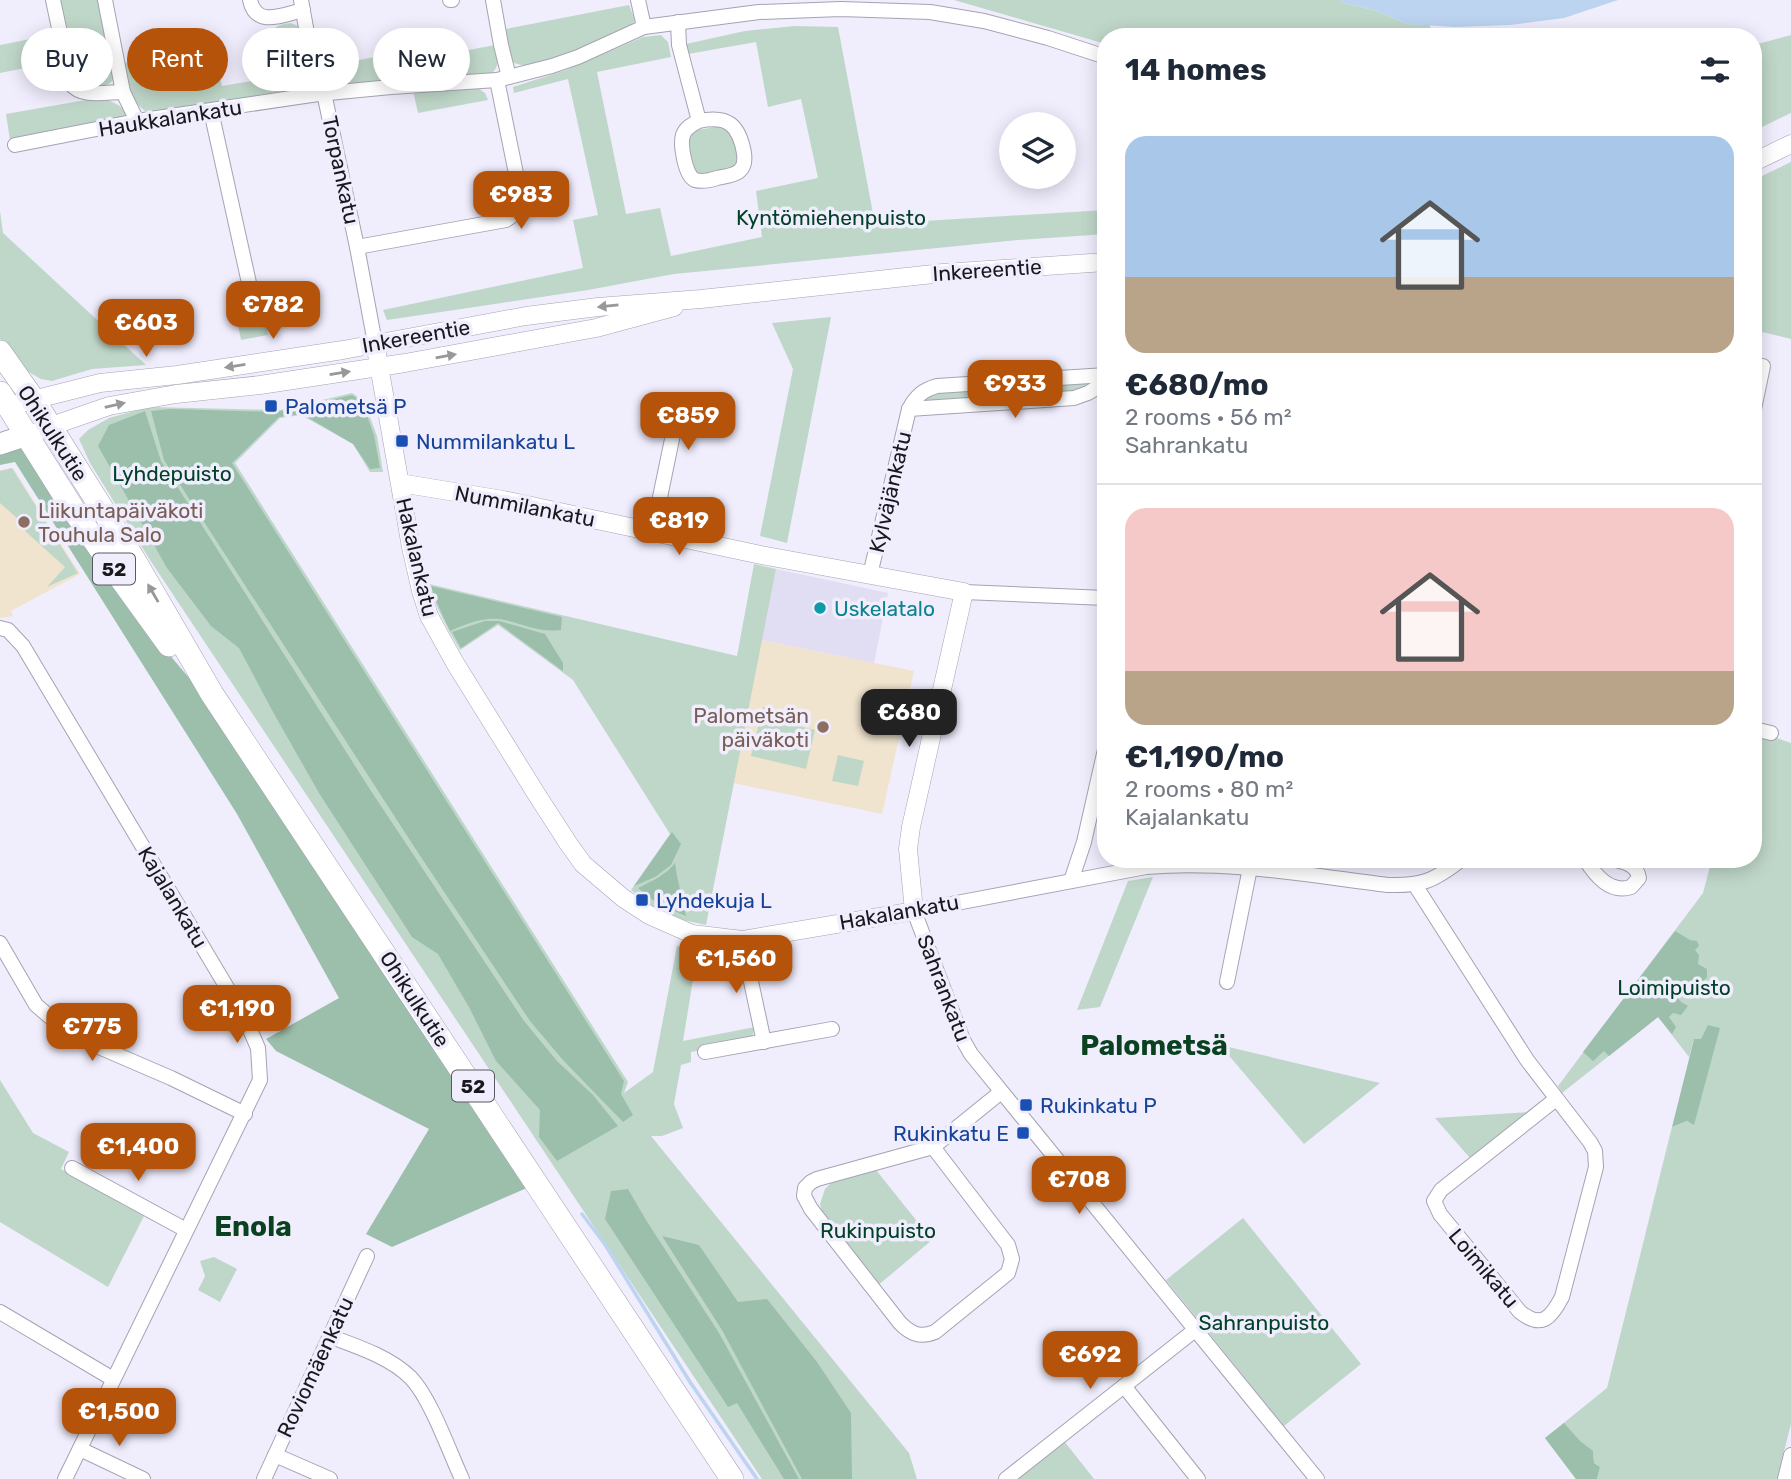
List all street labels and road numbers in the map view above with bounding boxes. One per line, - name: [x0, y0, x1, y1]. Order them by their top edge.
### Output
- street label: Haukkalankatu: [97, 94, 243, 142]
- street label: Torpankatu: [317, 114, 365, 226]
- street label: Inkereentie: [932, 254, 1042, 286]
- street label: Inkereentie: [360, 314, 472, 358]
- street label: Ohikulkutie: [13, 380, 93, 486]
- street label: Kylväjänkatu: [864, 429, 916, 555]
- street label: Nummilankatu: [453, 480, 597, 532]
- street label: Hakalankatu: [391, 495, 443, 619]
- road number: 52: [93, 554, 135, 584]
- street label: Kajalankatu: [133, 842, 213, 952]
- street label: Hakalankatu: [837, 889, 961, 935]
- street label: Sahrankatu: [912, 931, 976, 1045]
- street label: Ohikulkutie: [375, 946, 455, 1052]
- road number: 52: [452, 1070, 494, 1102]
- street label: Loimikatu: [1444, 1223, 1524, 1313]
- street label: Roviomäenkatu: [272, 1293, 358, 1441]

